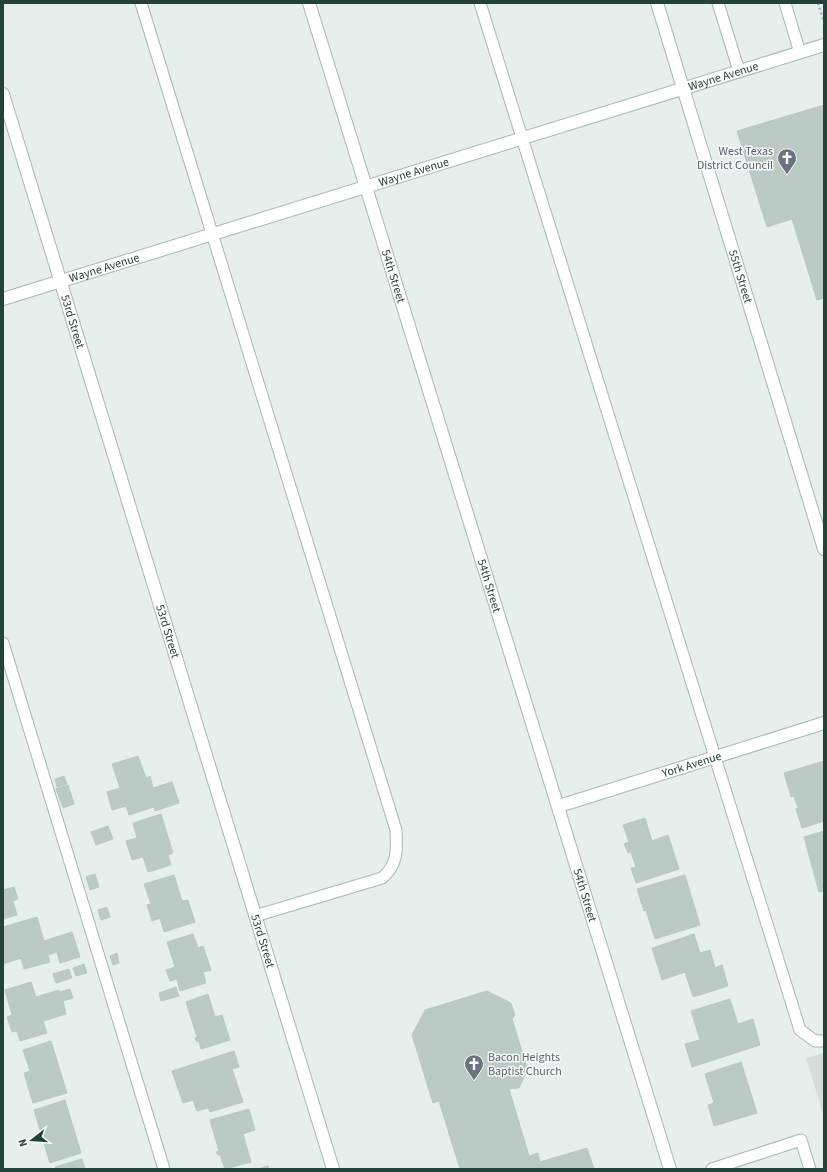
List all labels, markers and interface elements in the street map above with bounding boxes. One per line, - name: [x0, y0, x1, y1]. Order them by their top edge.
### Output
- street label: Wayne Avenue: [686, 57, 761, 95]
- place label: West Texas District Council: [697, 143, 773, 174]
- church icon: West Texas District Council: [776, 147, 798, 175]
- street label: Wayne Avenue: [376, 153, 451, 191]
- street label: 54th Street: [377, 247, 410, 305]
- street label: 55th Street: [724, 248, 757, 305]
- street label: Wayne Avenue: [67, 249, 142, 287]
- street label: 53rd Street: [57, 293, 89, 350]
- street label: 54th Street: [473, 557, 506, 615]
- street label: 53rd Street: [152, 602, 184, 660]
- street label: York Avenue: [659, 747, 723, 782]
- street label: 54th Street: [569, 866, 601, 924]
- street label: 53rd Street: [247, 912, 279, 970]
- place label: Bacon Heights Baptist Church: [488, 1049, 562, 1080]
- church icon: Bacon Heights Baptist Church: [463, 1053, 485, 1081]
- north arrow: [12, 1120, 52, 1160]
- text: N: [15, 1137, 31, 1148]

